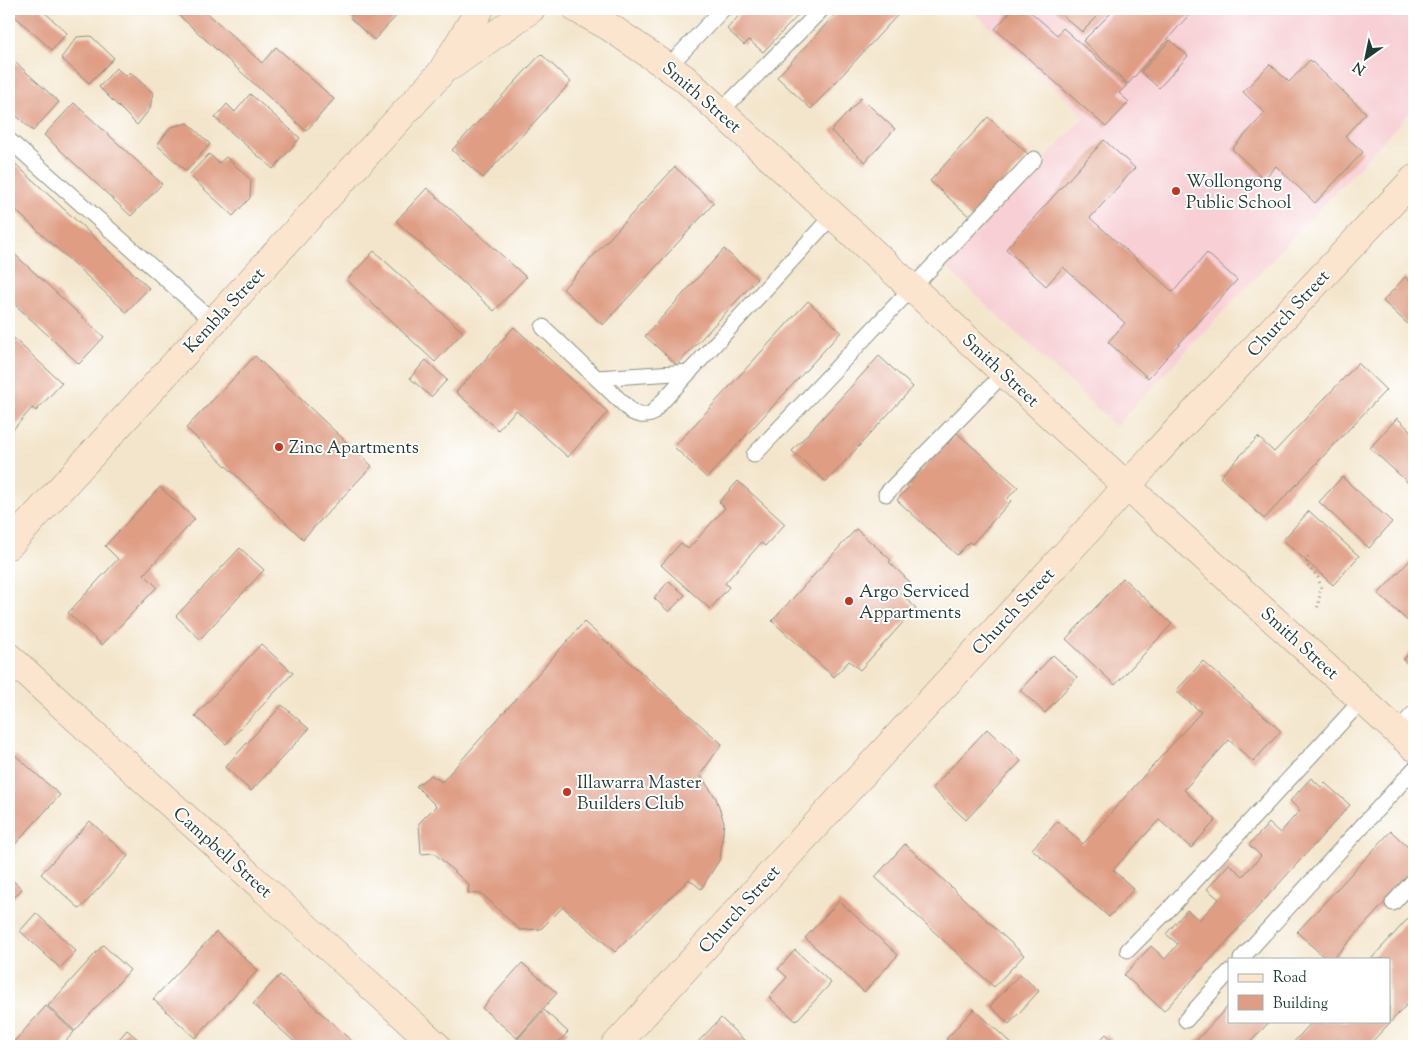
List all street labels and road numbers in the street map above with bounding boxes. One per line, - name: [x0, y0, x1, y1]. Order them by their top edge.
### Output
- street label: Smith Street: [655, 57, 746, 140]
- street label: Kembla Street: [179, 263, 272, 360]
- street label: Church Street: [1242, 265, 1337, 364]
- street label: Smith Street: [955, 329, 1044, 414]
- street label: Church Street: [967, 563, 1062, 662]
- street label: Smith Street: [1254, 602, 1344, 687]
- street label: Campbell Street: [166, 802, 277, 905]
- street label: Church Street: [694, 860, 787, 960]

